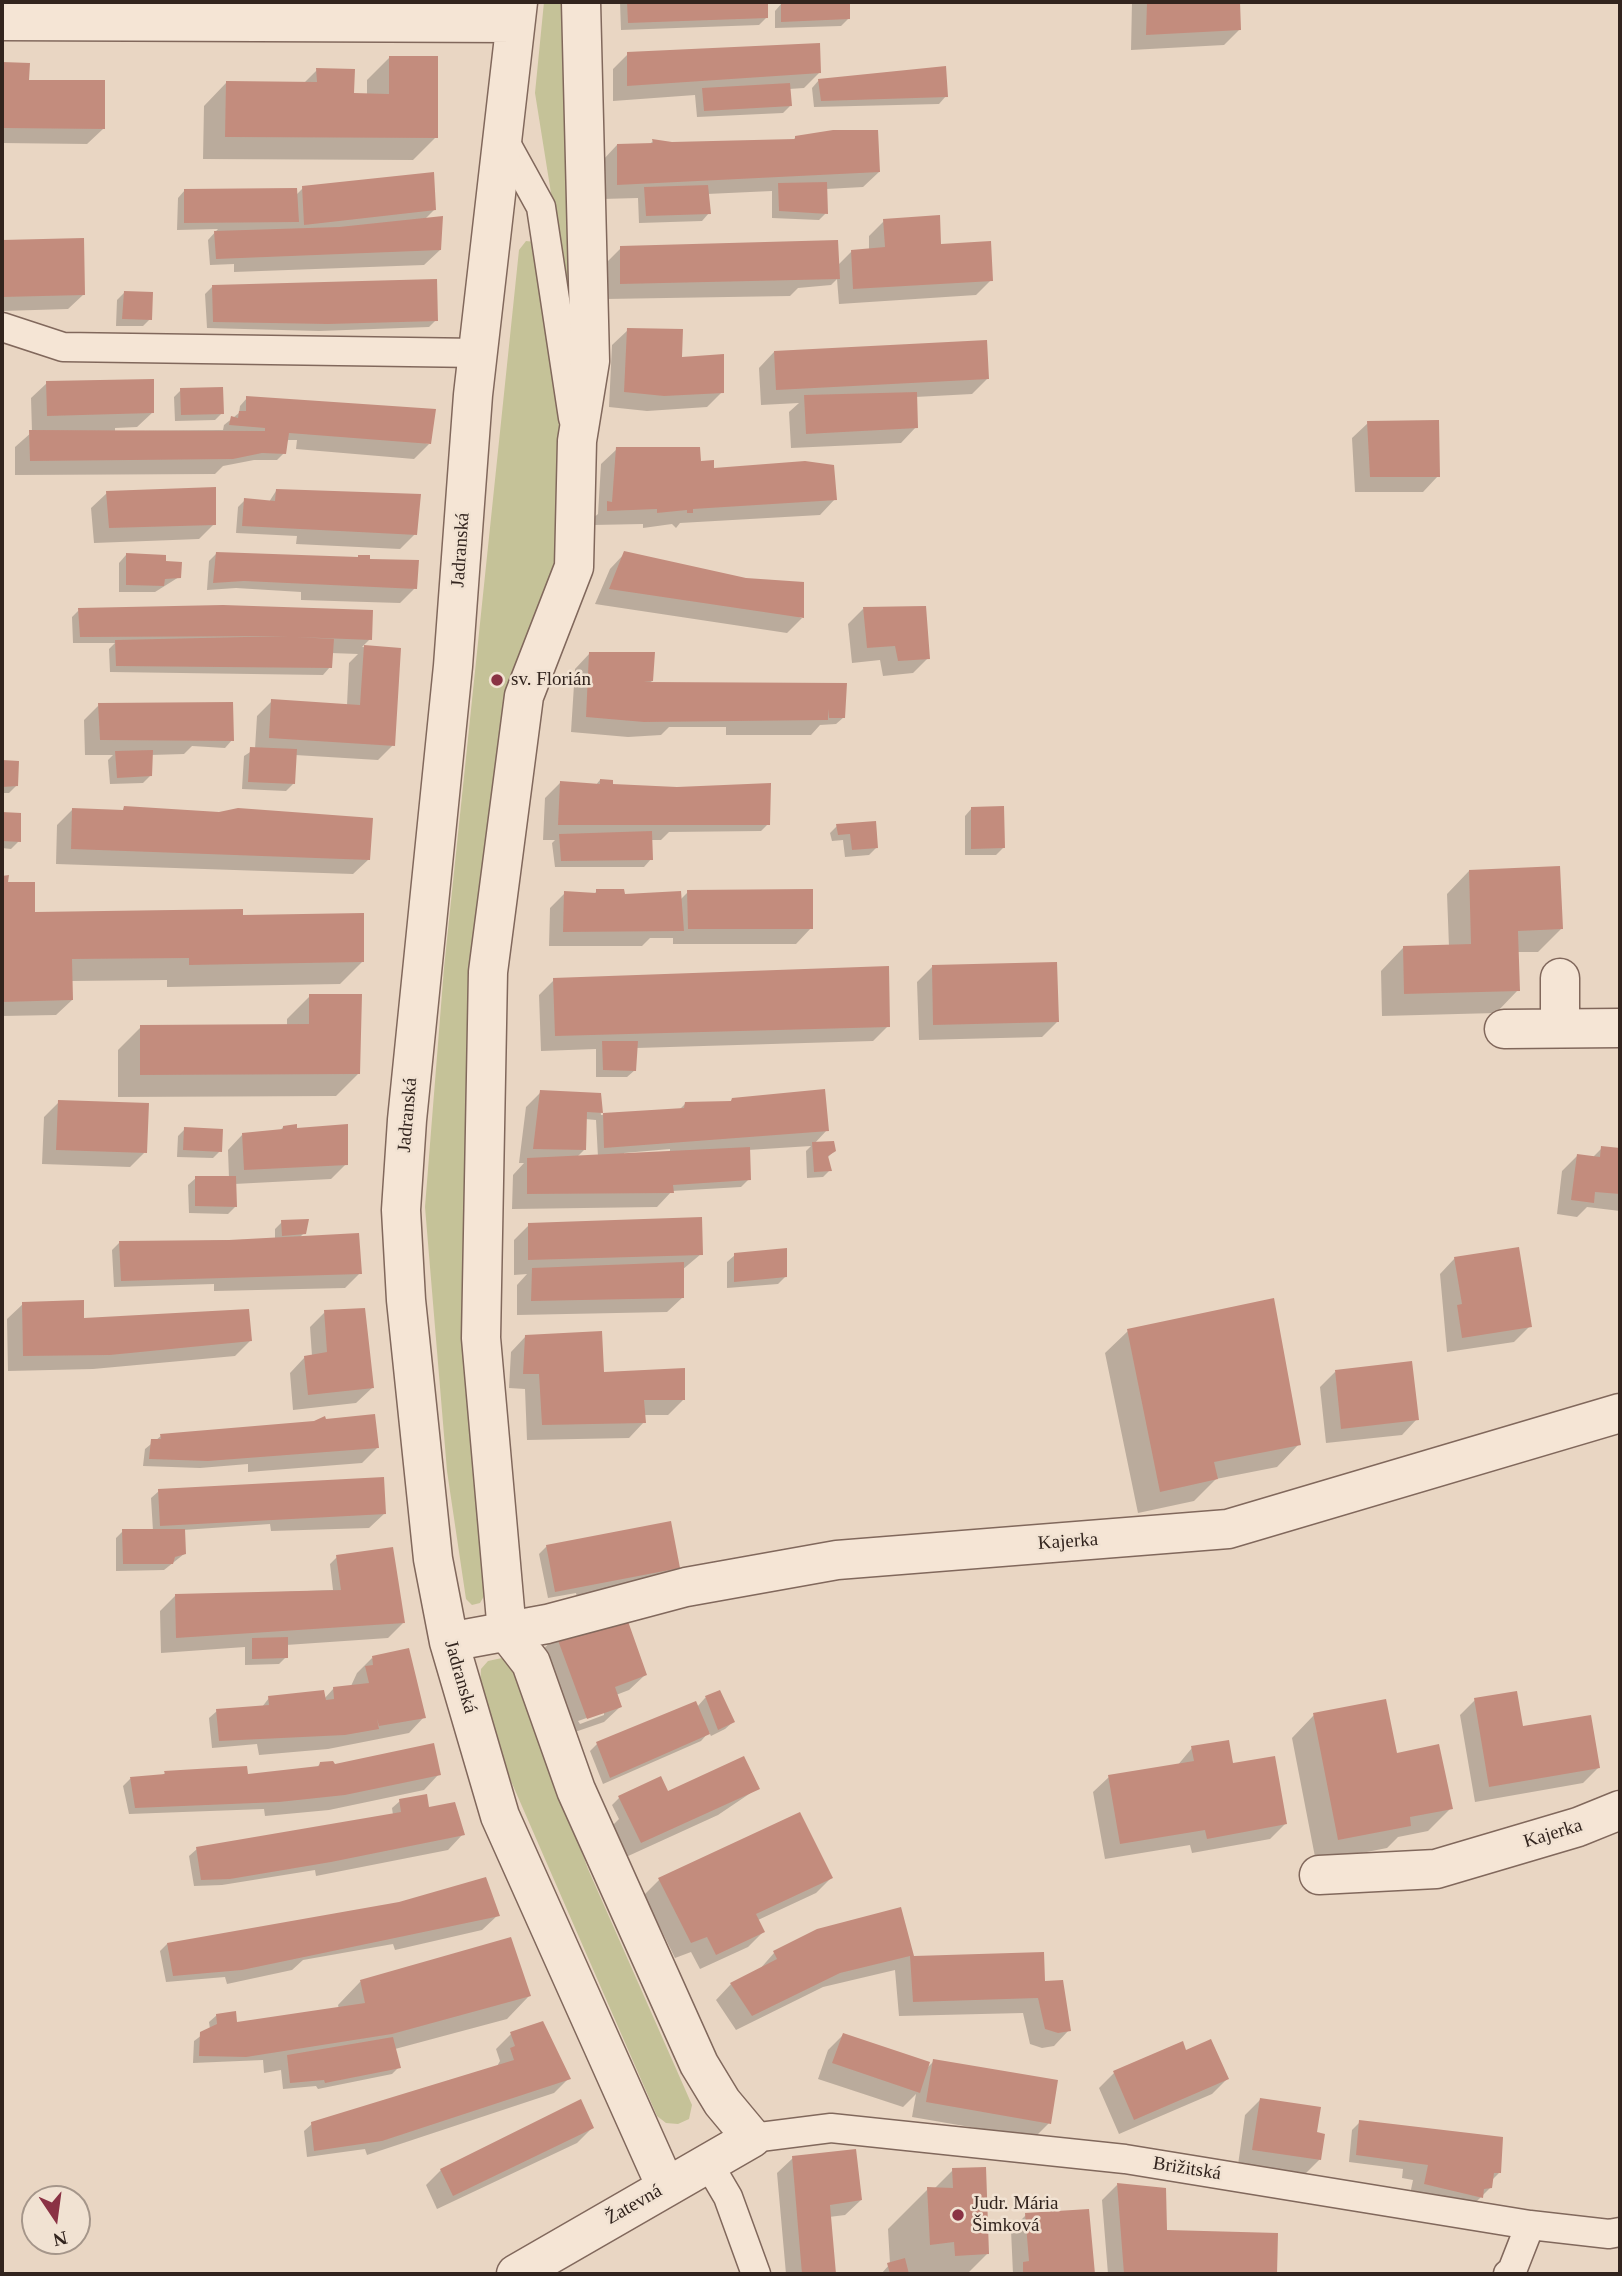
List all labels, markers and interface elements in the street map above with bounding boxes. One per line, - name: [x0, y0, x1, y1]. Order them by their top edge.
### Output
- street label: Jadranská: [447, 512, 475, 588]
- place label: sv. Florián: [511, 669, 591, 691]
- marker: sv. Florián: [489, 672, 505, 688]
- street label: Jadranská: [393, 1077, 423, 1153]
- street label: Kajerka: [1037, 1529, 1099, 1555]
- street label: Jadranská: [439, 1638, 481, 1716]
- street label: Kajerka: [1521, 1814, 1585, 1854]
- street label: Brižitská: [1151, 2152, 1223, 2186]
- street label: Žatevná: [602, 2180, 666, 2230]
- north arrow: [21, 2185, 91, 2255]
- place label: Judr. Mária Šimková: [972, 2193, 1059, 2237]
- marker: Judr. Mária Šimková: [950, 2207, 966, 2223]
- text: N: [51, 2227, 69, 2251]

